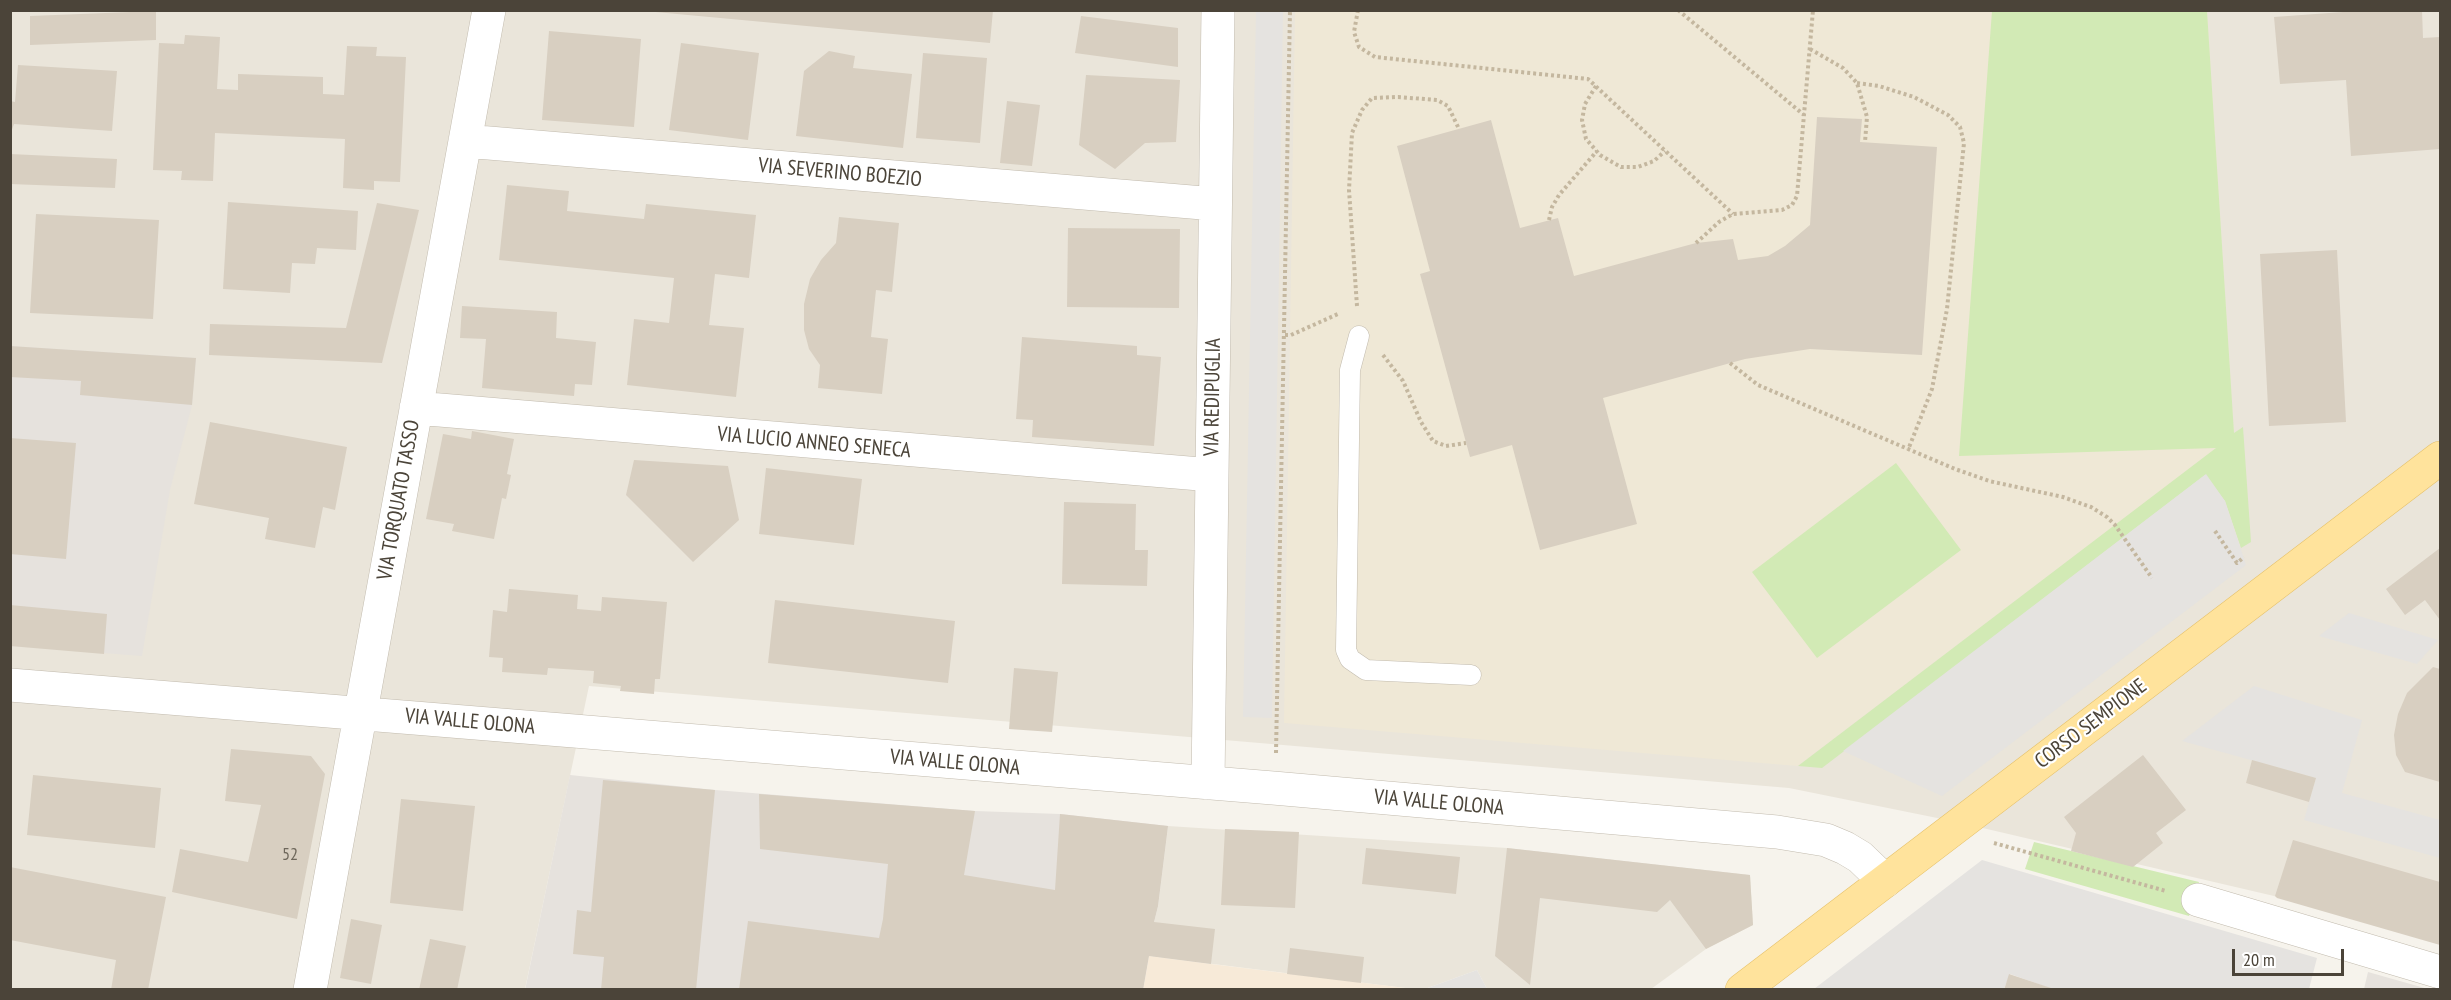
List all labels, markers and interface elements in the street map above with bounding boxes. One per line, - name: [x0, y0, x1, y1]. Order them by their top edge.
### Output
- street label: VIA SEVERINO BOEZIO: [757, 153, 923, 193]
- street label: VIA REDIPUGLIA: [1199, 338, 1227, 456]
- street label: VIA TORQUATO TASSO: [373, 418, 425, 582]
- street label: VIA LUCIO ANNEO SENECA: [716, 422, 912, 464]
- street label: CORSO SEMPIONE: [2030, 674, 2152, 774]
- street label: VIA VALLE OLONA: [404, 704, 536, 740]
- street label: VIA VALLE OLONA: [889, 745, 1021, 781]
- street label: VIA VALLE OLONA: [1373, 785, 1505, 821]
- house number: 52: [282, 844, 298, 866]
- scale bar: [2235, 937, 2348, 975]
- text: 20 m: [2243, 948, 2275, 971]

